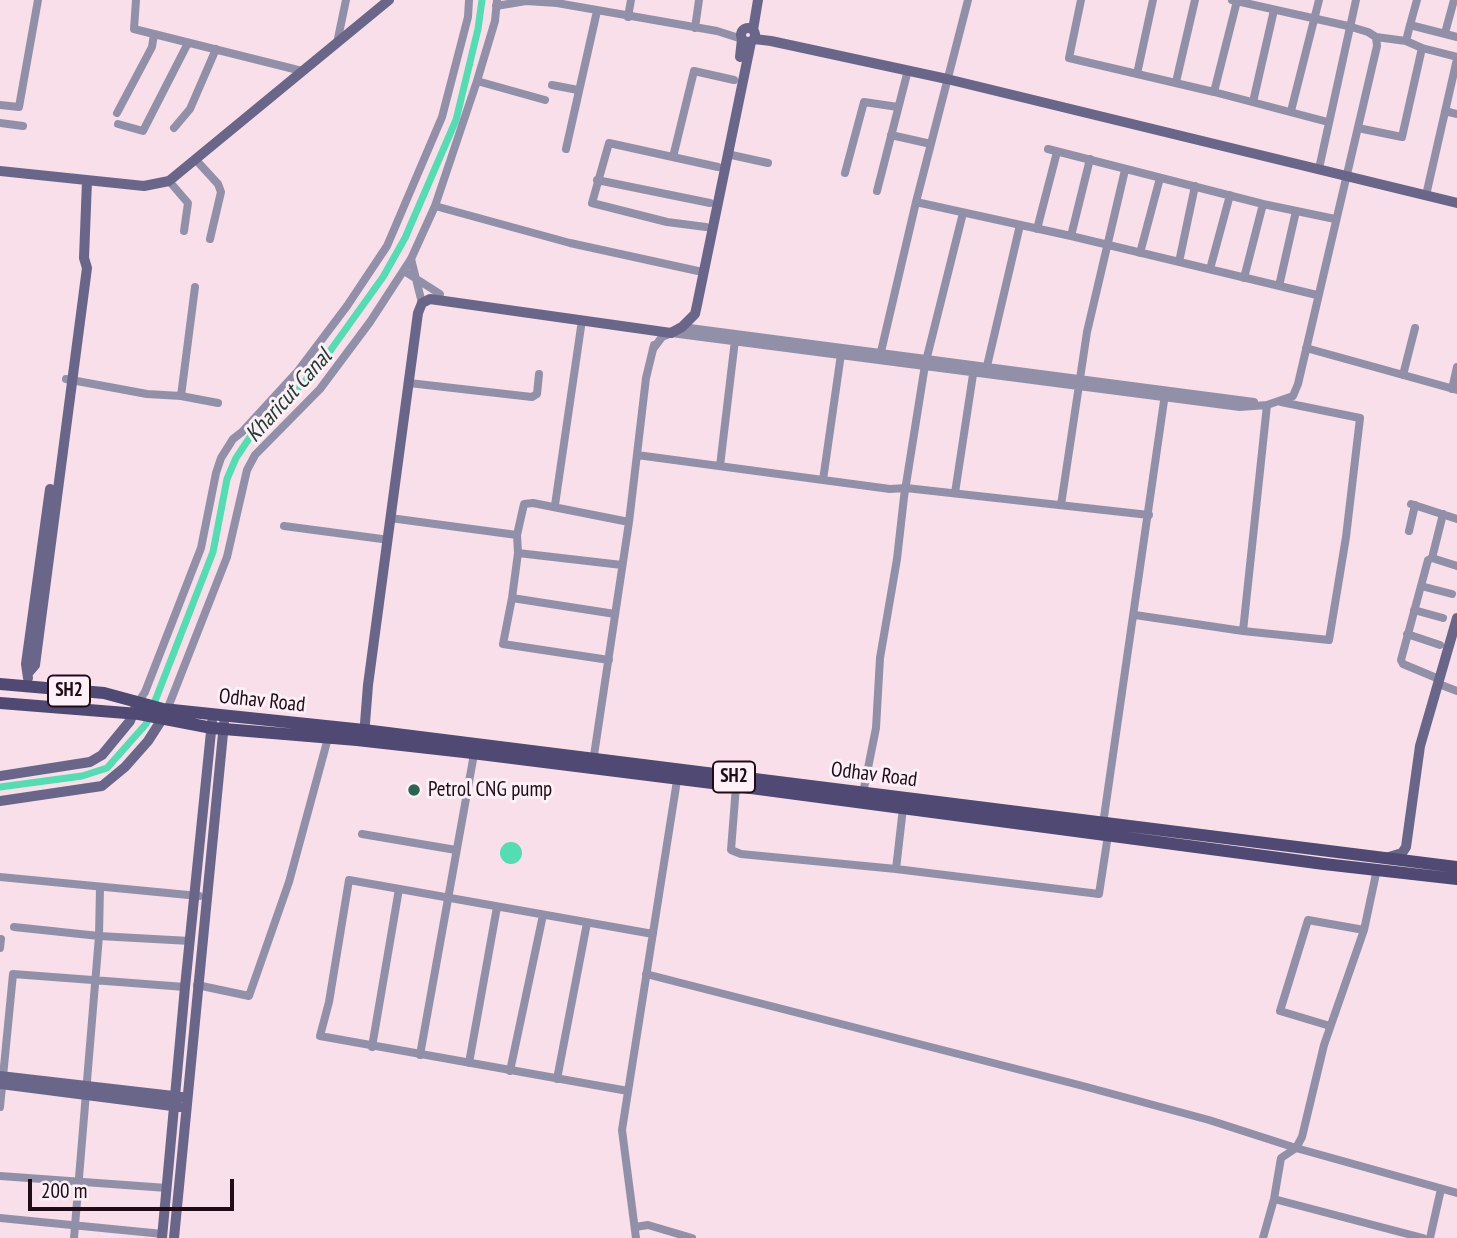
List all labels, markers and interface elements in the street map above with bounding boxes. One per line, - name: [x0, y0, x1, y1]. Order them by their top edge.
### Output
- water label: Kharicut Canal: [240, 344, 338, 448]
- road number: SH2: [48, 676, 90, 706]
- street label: Odhav Road: [218, 684, 306, 718]
- street label: Odhav Road: [829, 757, 919, 793]
- road number: SH2: [713, 762, 755, 792]
- place label: Petrol CNG pump: [428, 777, 552, 803]
- marker: Petrol CNG pump: [406, 782, 422, 798]
- scale bar: [32, 1164, 238, 1208]
- text: 200 m: [41, 1177, 87, 1204]

